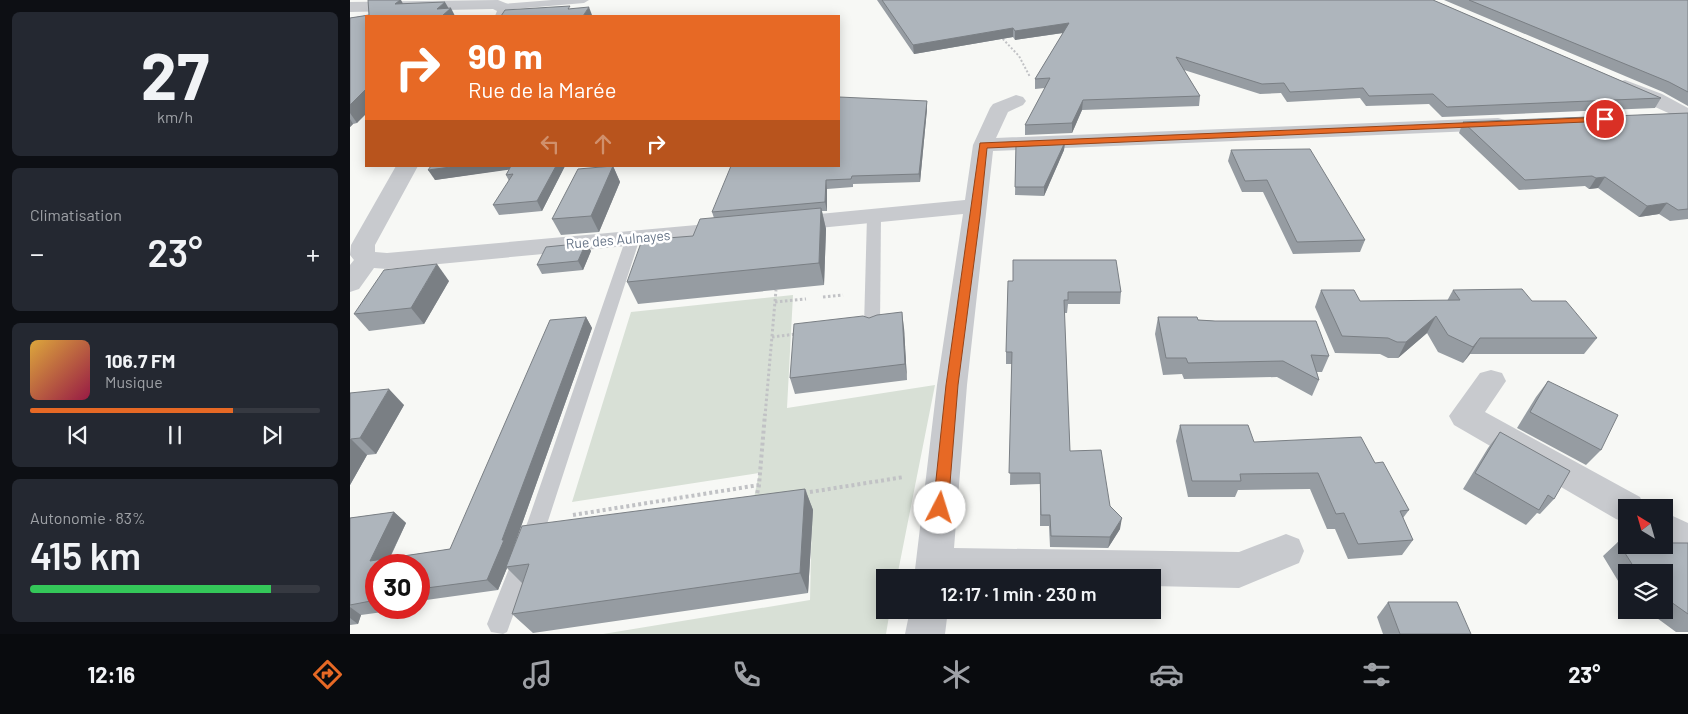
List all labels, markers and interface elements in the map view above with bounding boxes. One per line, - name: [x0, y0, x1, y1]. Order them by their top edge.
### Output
- text: 90 m: [468, 34, 543, 76]
- text: 27: [141, 35, 209, 113]
- icon: right: [385, 35, 450, 100]
- text: Rue de la Marée: [468, 76, 617, 102]
- pin: [1584, 98, 1626, 140]
- icon: arrive: [1591, 105, 1619, 133]
- text: km/h: [157, 107, 193, 126]
- icon: left: [536, 130, 564, 158]
- icon: ahead: [589, 130, 617, 158]
- icon: right: [642, 130, 670, 158]
- text: Climatisation: [30, 205, 122, 224]
- street label: Rue des Aulnayes: [565, 226, 671, 252]
- text: 23°: [147, 229, 203, 275]
- text: −: [30, 236, 44, 270]
- text: +: [306, 236, 320, 270]
- text: 106.7 FM: [105, 349, 175, 372]
- text: Musique: [105, 372, 163, 391]
- icon: previous: [64, 421, 92, 449]
- icon: pause: [161, 421, 189, 449]
- icon: next: [258, 421, 286, 449]
- position arrow: [913, 481, 965, 533]
- north arrow: [1618, 499, 1672, 554]
- map controls: [1618, 499, 1673, 619]
- text: Autonomie · 83%: [30, 508, 146, 527]
- text: 415 km: [30, 532, 141, 578]
- speed limit sign: 30: [365, 554, 430, 619]
- button: layers: [1618, 564, 1673, 619]
- text: 12:17 · 1 min · 230 m: [941, 582, 1096, 605]
- icon: directions: [310, 657, 345, 692]
- icon: music: [520, 657, 555, 692]
- icon: phone: [729, 657, 764, 692]
- icon: climate: [939, 657, 974, 692]
- icon: car: [1149, 657, 1184, 692]
- icon: filters: [1359, 657, 1394, 692]
- text: 12:16: [87, 661, 135, 687]
- text: 23°: [1568, 661, 1601, 687]

